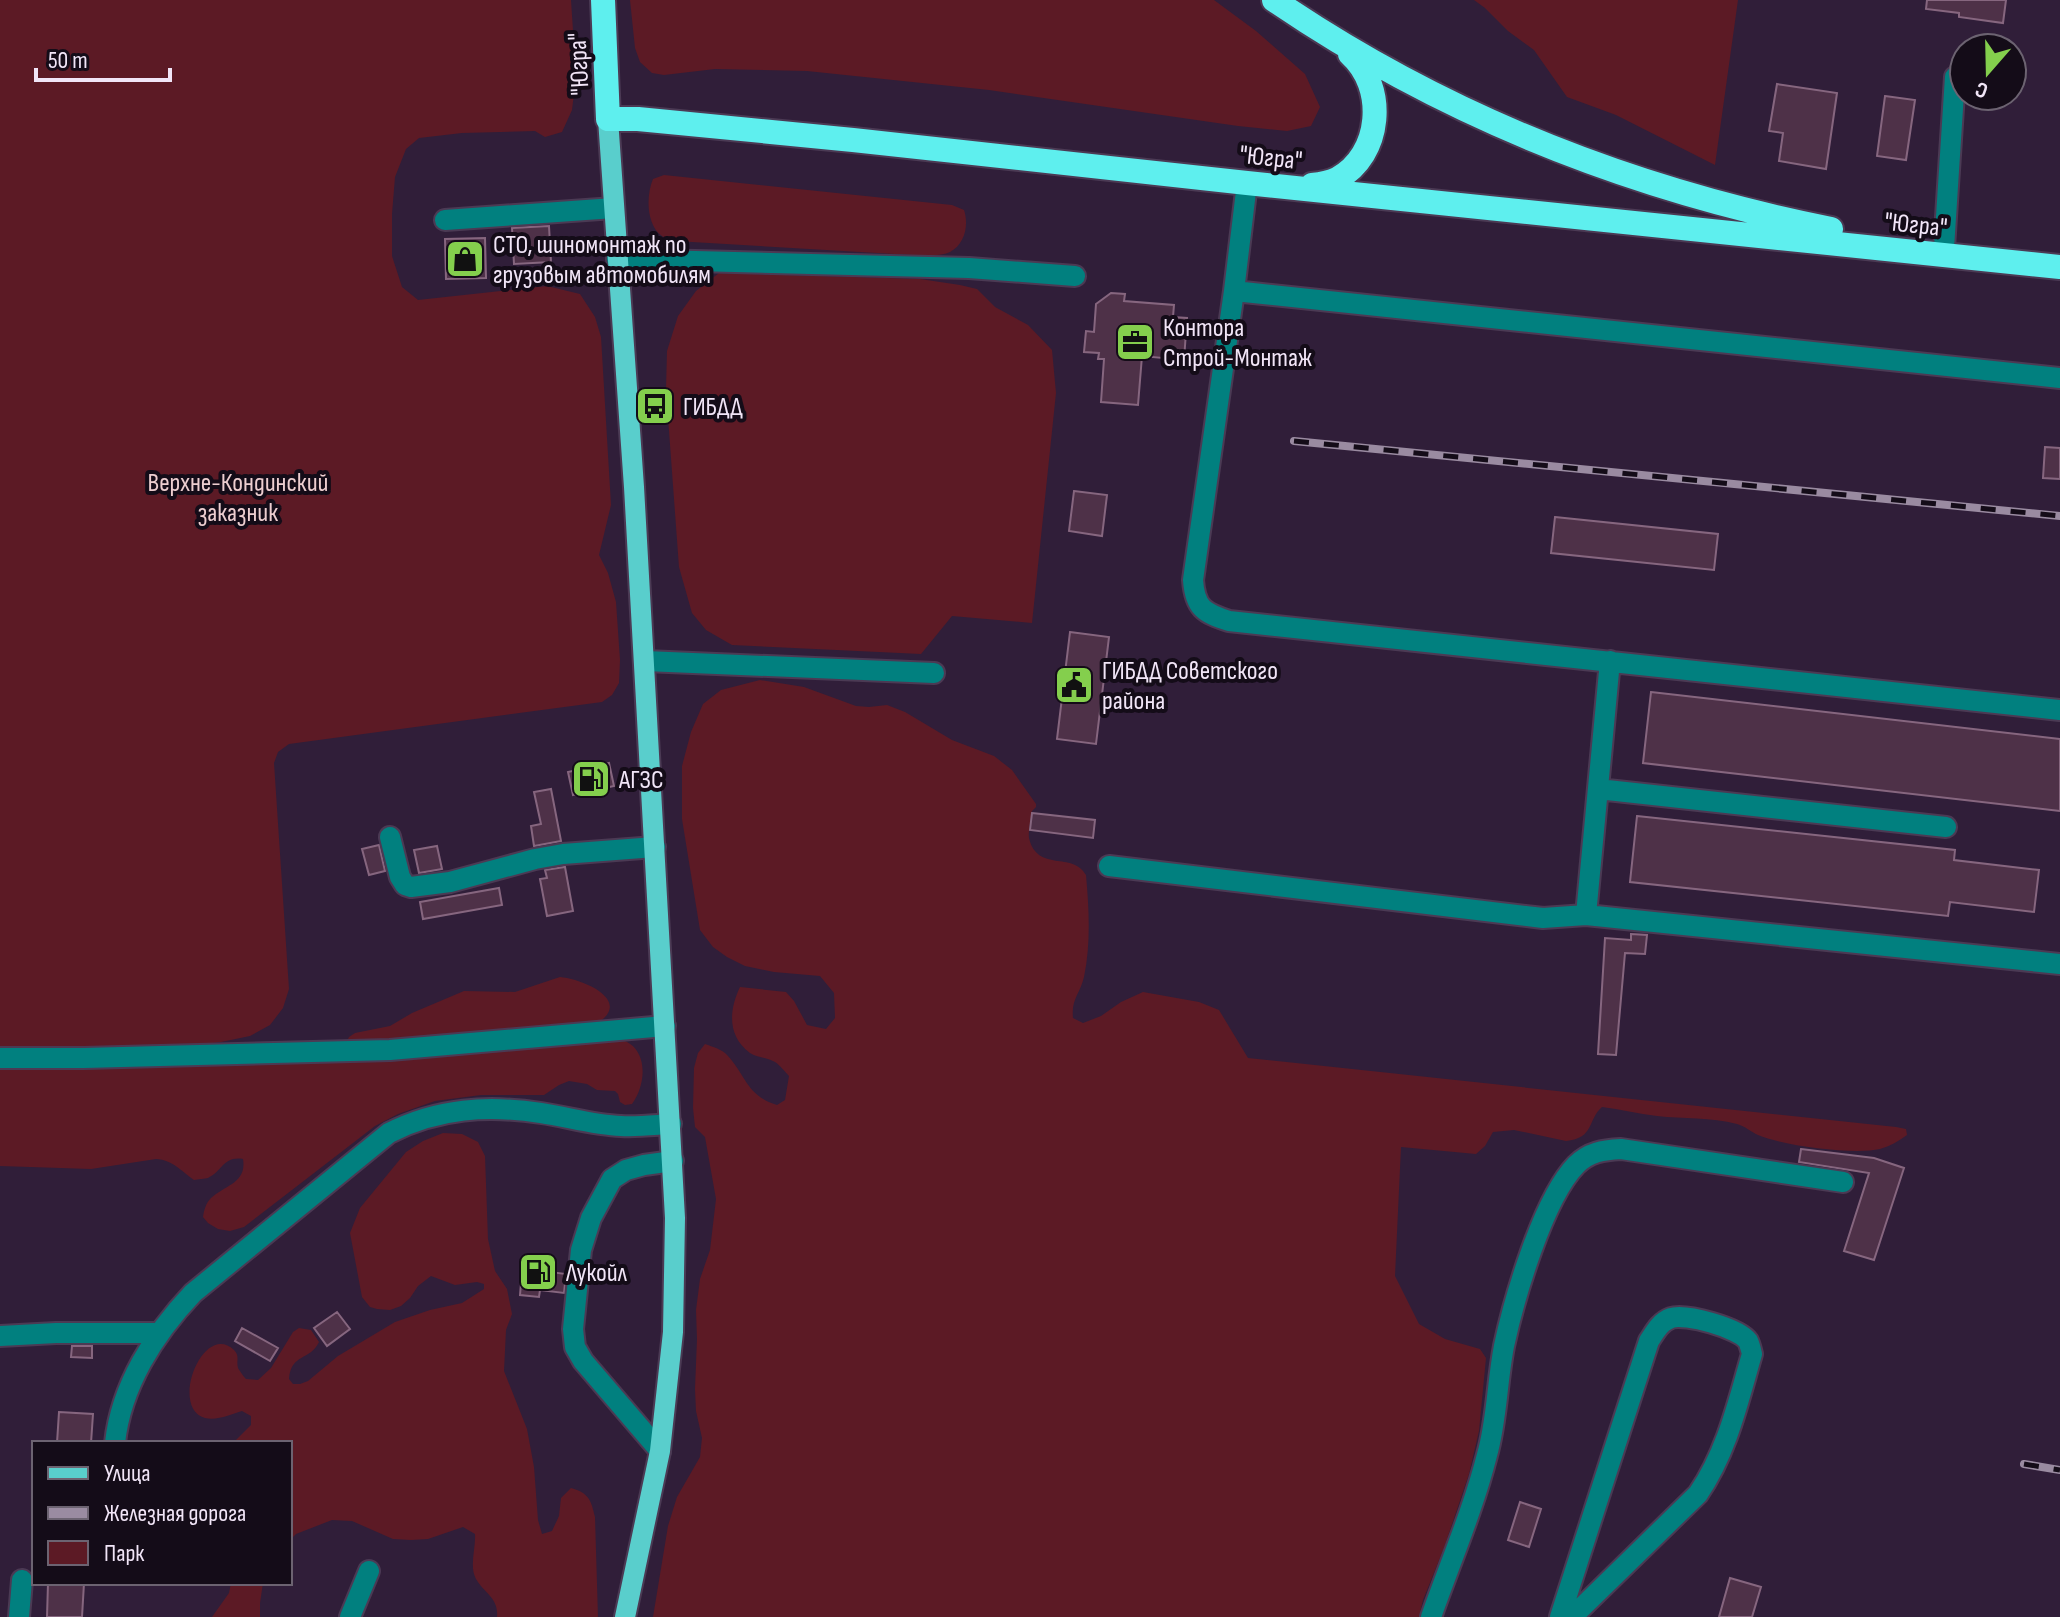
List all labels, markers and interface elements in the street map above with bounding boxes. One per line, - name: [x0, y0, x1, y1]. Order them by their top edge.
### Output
- scale bar: [36, 32, 170, 82]
- street label: "Югра": [562, 32, 597, 96]
- north arrow: [1948, 32, 2028, 112]
- text: 50 m: [48, 46, 88, 75]
- text: С: [1972, 75, 1992, 104]
- street label: "Югра": [1238, 140, 1304, 177]
- street label: "Югра": [1883, 207, 1949, 244]
- place label: СТО, шиномонтаж по грузовым автомобилям: [493, 230, 711, 291]
- shop icon: СТО, шиномонтаж по грузовым автомобилям: [444, 238, 486, 280]
- place label: Контора Строй-Монтаж: [1163, 313, 1312, 374]
- office icon: Контора Строй-Монтаж: [1114, 321, 1156, 363]
- bus stop icon: ГИБДД: [634, 385, 676, 427]
- place label: ГИБДД: [683, 392, 743, 423]
- park label: Верхне-Кондинский заказник: [148, 468, 328, 529]
- place label: ГИБДД Советского района: [1102, 656, 1278, 717]
- public building icon: ГИБДД Советского района: [1053, 664, 1095, 706]
- fuel station icon: АГЗС: [570, 758, 612, 800]
- place label: АГЗС: [618, 765, 664, 796]
- fuel station icon: Лукойл: [517, 1251, 559, 1293]
- place label: Лукойл: [565, 1258, 628, 1289]
- legend: [32, 1441, 292, 1585]
- text: Улица: [104, 1459, 150, 1488]
- text: Железная дорога: [104, 1499, 246, 1528]
- text: Парк: [104, 1539, 145, 1568]

